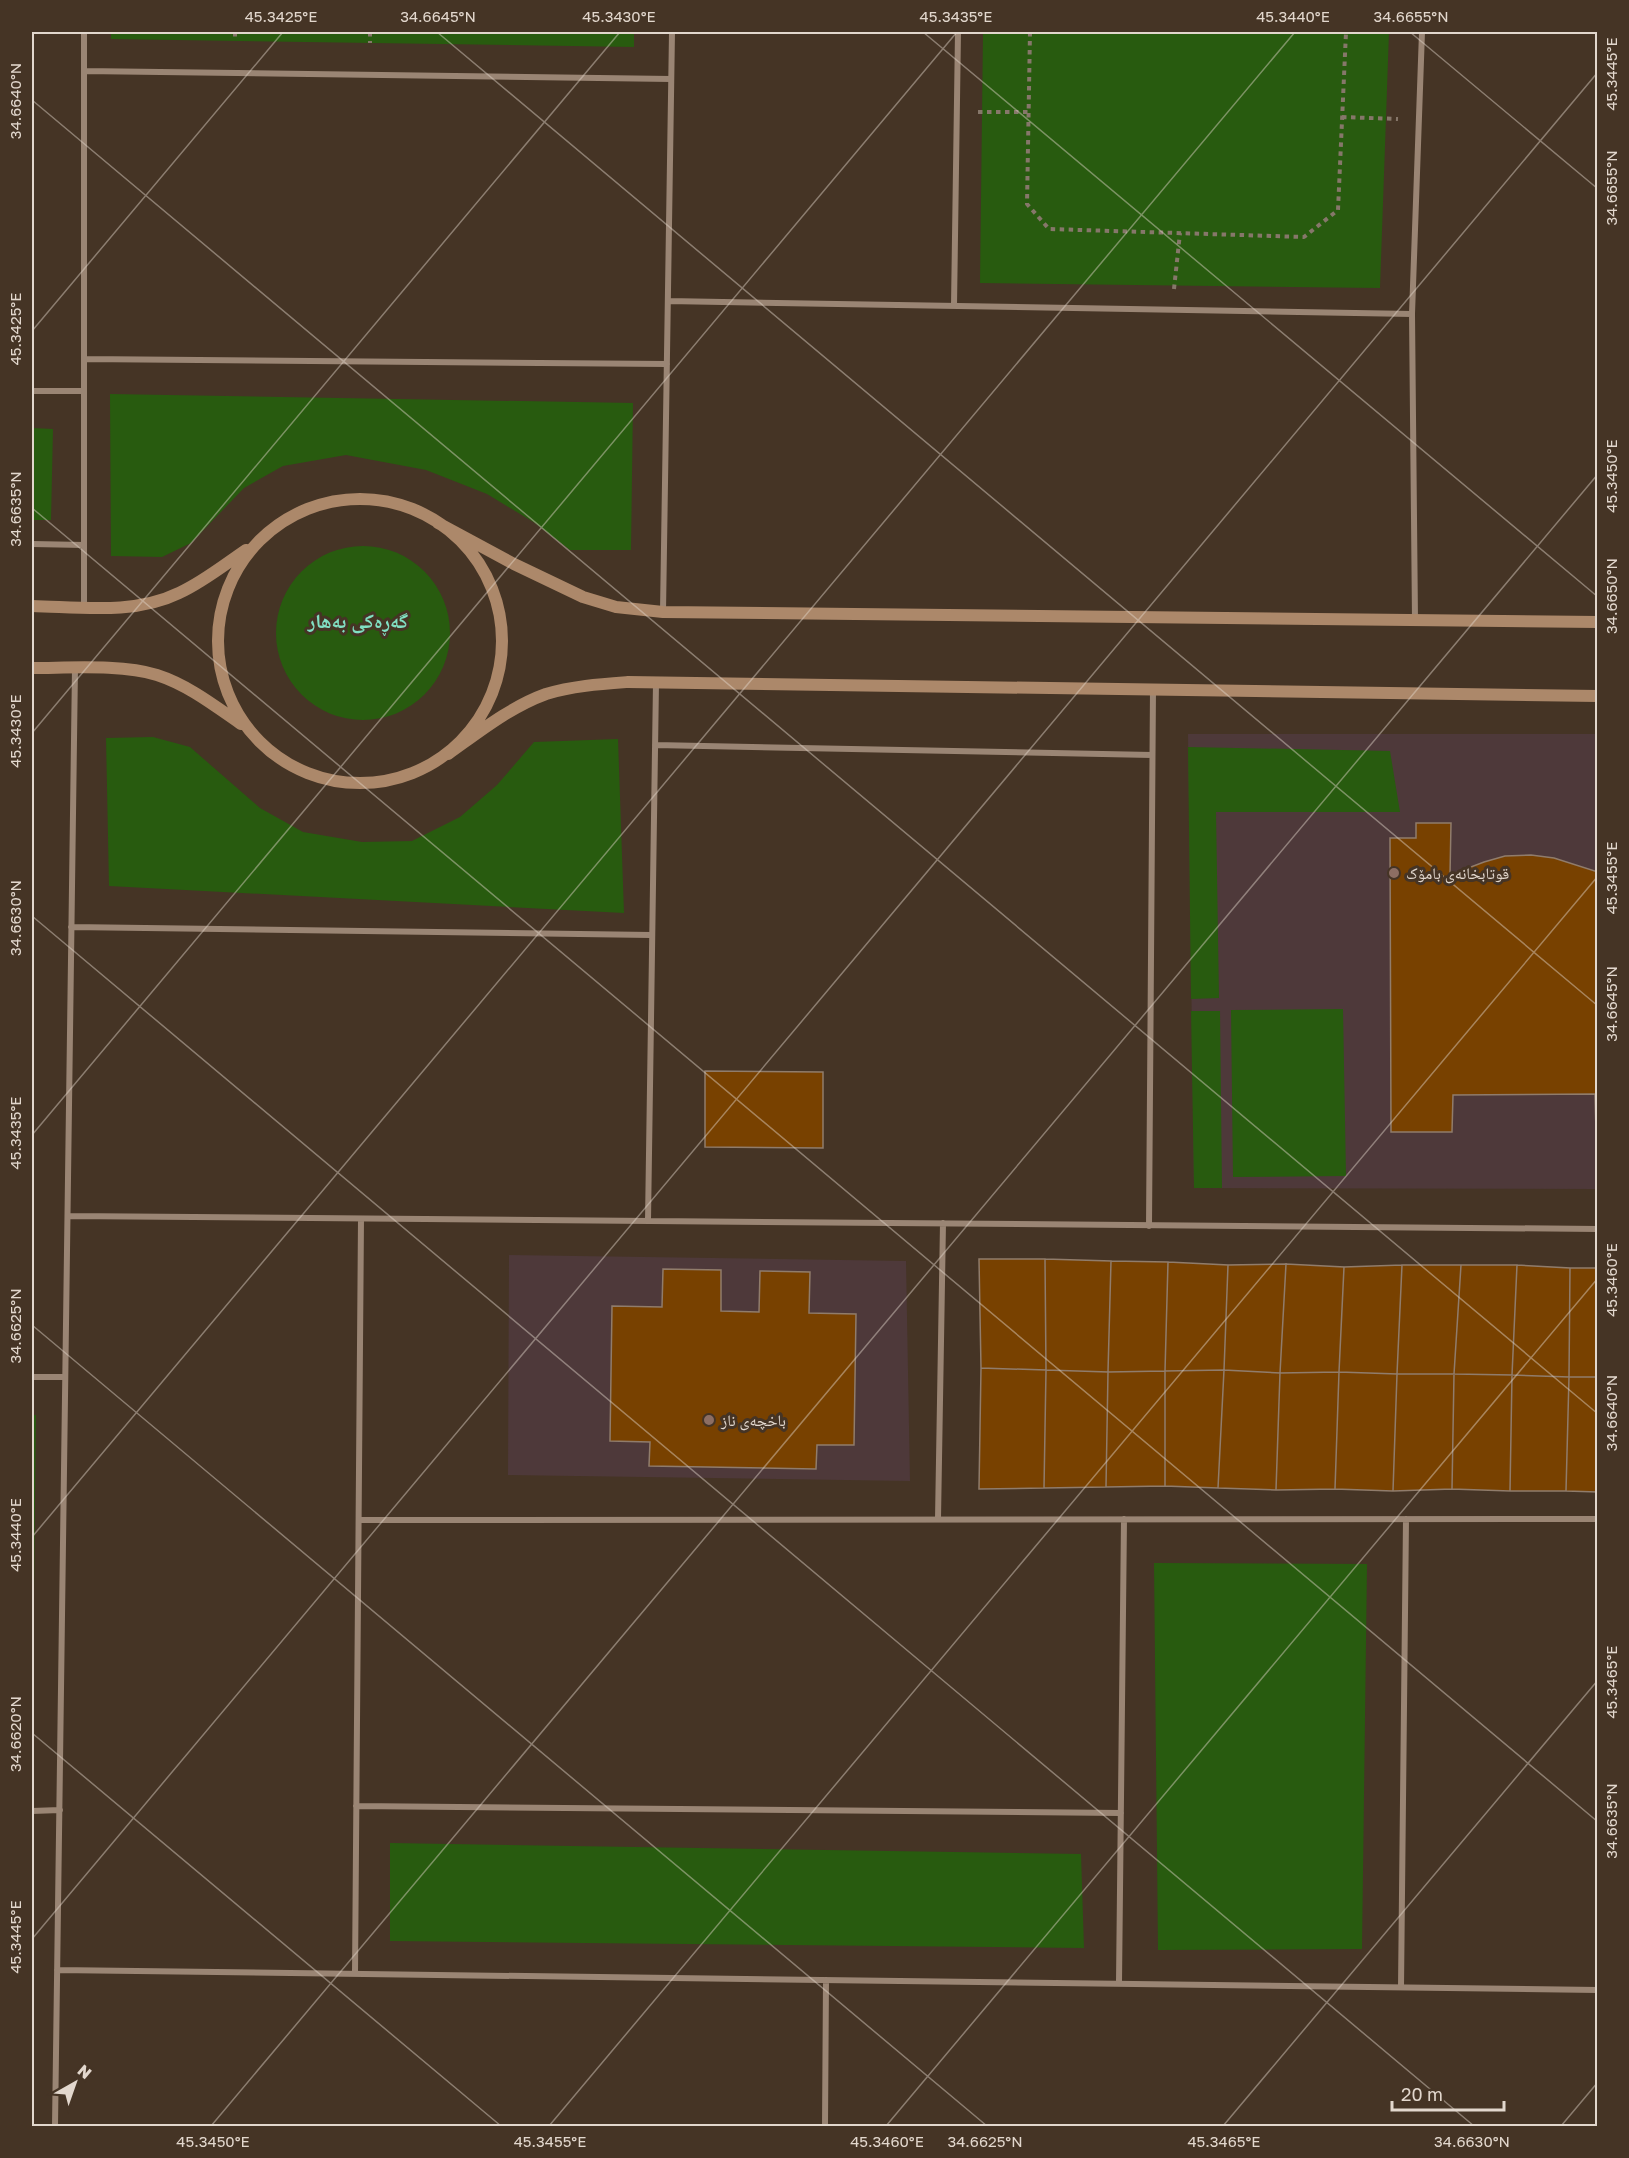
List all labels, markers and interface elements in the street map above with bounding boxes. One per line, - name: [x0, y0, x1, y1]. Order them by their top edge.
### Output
- text: 45.3425°E: [245, 7, 317, 25]
- text: 34.6645°N: [400, 7, 476, 25]
- text: 45.3430°E: [582, 7, 656, 25]
- text: 45.3435°E: [920, 7, 992, 25]
- text: 45.3440°E: [1256, 7, 1330, 25]
- text: 34.6655°N: [1373, 7, 1449, 25]
- text: 45.3445°E: [1602, 37, 1620, 111]
- text: 34.6640°N: [6, 63, 24, 139]
- text: 34.6655°N: [1602, 150, 1620, 226]
- text: 45.3425°E: [6, 293, 24, 365]
- text: 45.3450°E: [1602, 439, 1620, 513]
- text: 34.6635°N: [6, 471, 24, 547]
- text: 34.6650°N: [1602, 558, 1620, 634]
- district label: گەڕەکی بەهار: [307, 608, 408, 636]
- text: 45.3430°E: [6, 694, 24, 768]
- text: 45.3455°E: [1602, 842, 1620, 914]
- place label: قوتابخانەی بامۆک: [1406, 863, 1509, 884]
- marker: قوتابخانەی بامۆک: [1387, 866, 1401, 880]
- text: 34.6630°N: [6, 880, 24, 956]
- text: 34.6645°N: [1602, 966, 1620, 1042]
- text: 45.3435°E: [6, 1097, 24, 1169]
- text: 45.3460°E: [1602, 1243, 1620, 1317]
- text: 34.6625°N: [6, 1288, 24, 1364]
- text: 34.6640°N: [1602, 1375, 1620, 1451]
- place label: باخچەی ناز: [720, 1410, 786, 1431]
- marker: باخچەی ناز: [702, 1413, 716, 1427]
- text: 45.3440°E: [6, 1498, 24, 1572]
- text: 45.3465°E: [1602, 1645, 1620, 1719]
- text: 34.6620°N: [6, 1696, 24, 1772]
- text: 34.6635°N: [1602, 1783, 1620, 1859]
- text: 45.3445°E: [6, 1900, 24, 1974]
- north arrow: [45, 2053, 105, 2113]
- text: N: [74, 2060, 96, 2083]
- scale bar: [1392, 2074, 1504, 2112]
- text: 20 m: [1401, 2083, 1443, 2105]
- text: 45.3450°E: [176, 2132, 250, 2150]
- text: 45.3455°E: [514, 2132, 586, 2150]
- text: 45.3460°E: [850, 2132, 924, 2150]
- text: 34.6625°N: [947, 2132, 1023, 2150]
- text: 45.3465°E: [1187, 2132, 1261, 2150]
- text: 34.6630°N: [1434, 2132, 1510, 2150]

